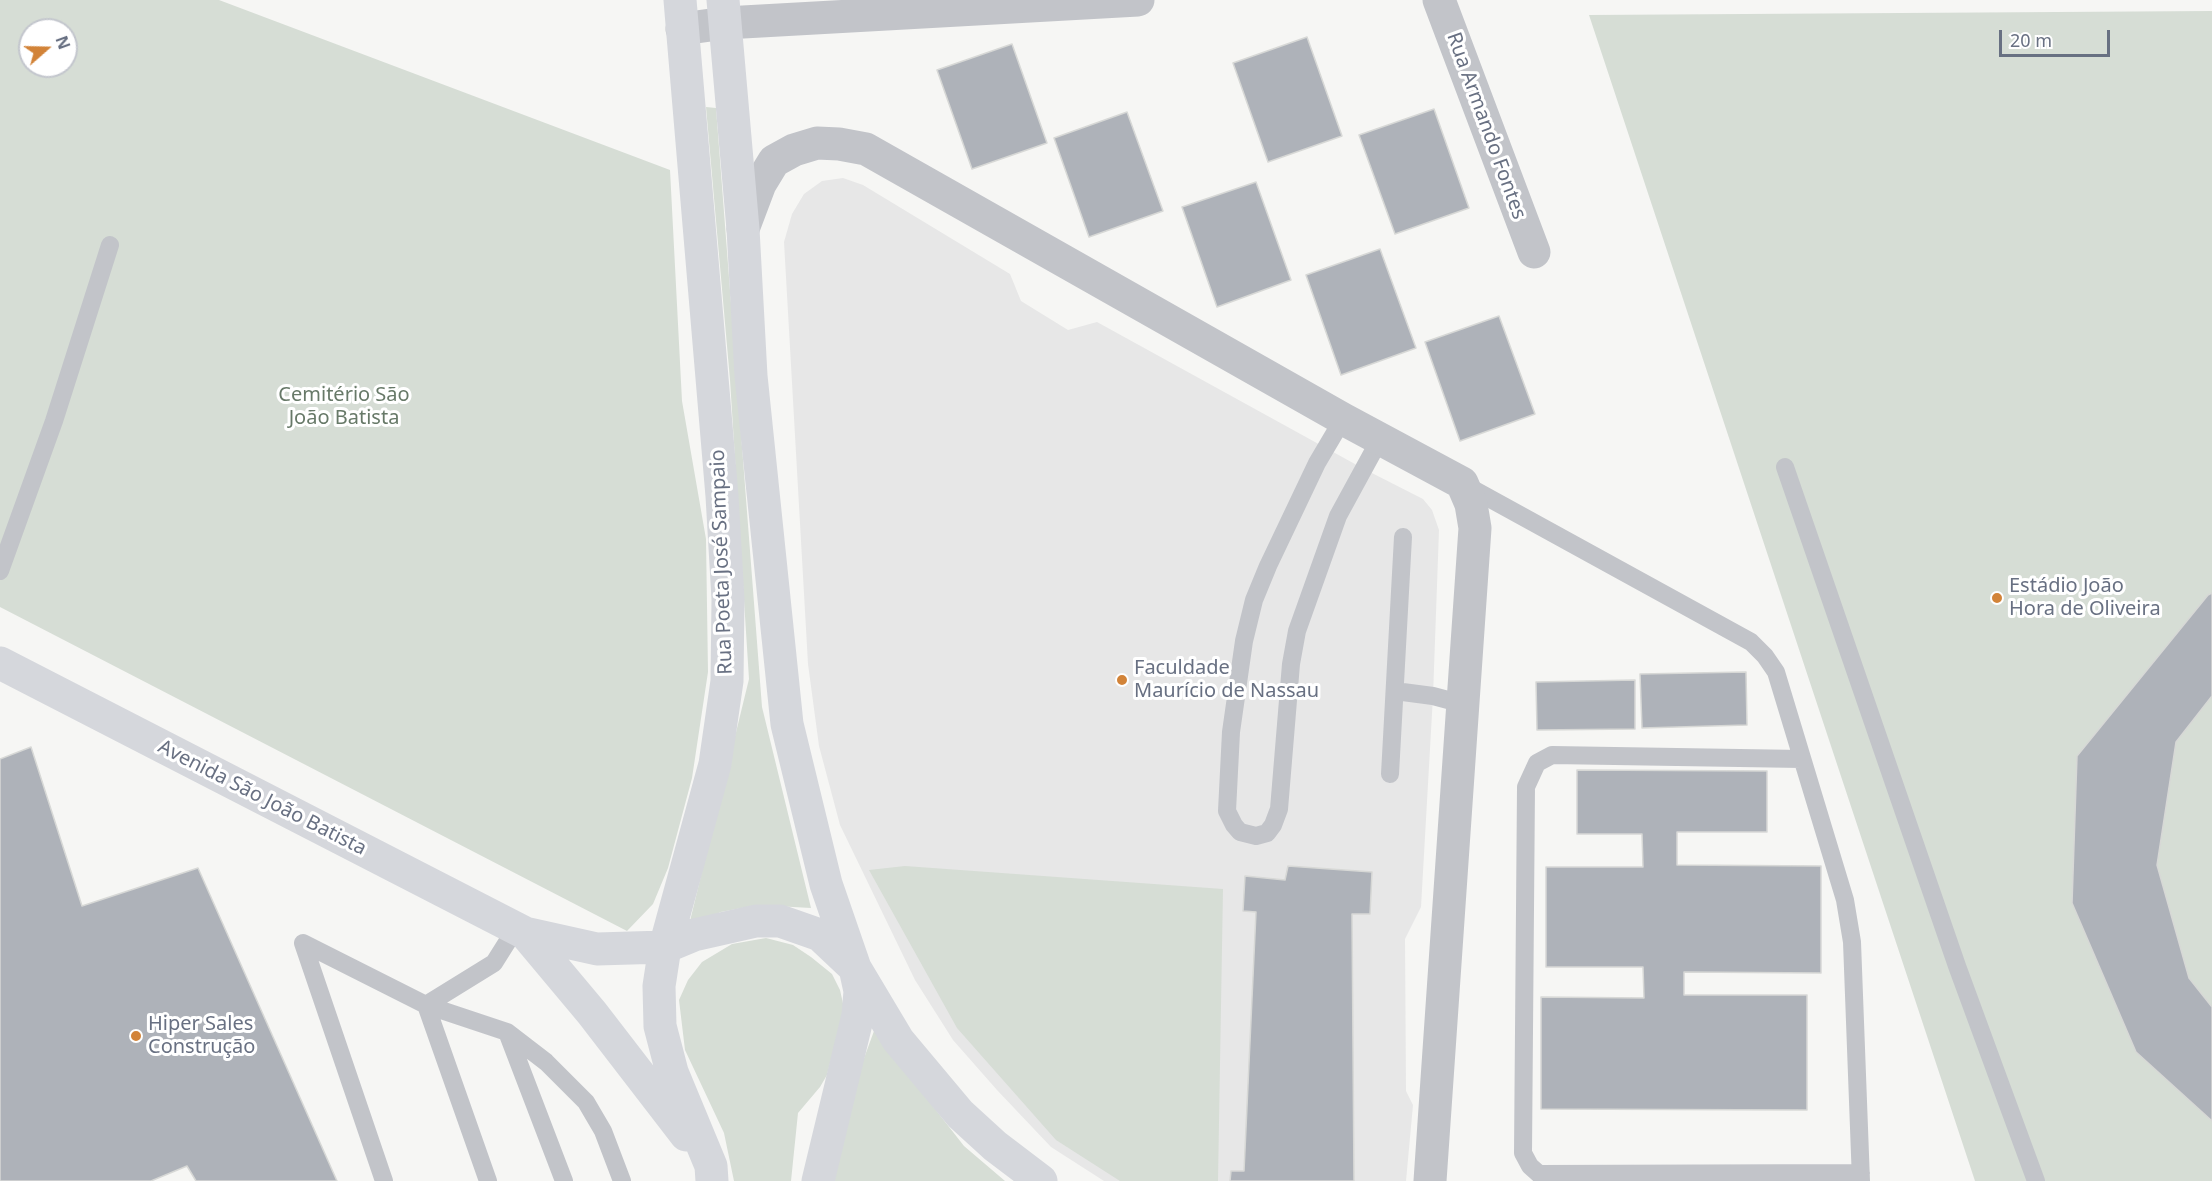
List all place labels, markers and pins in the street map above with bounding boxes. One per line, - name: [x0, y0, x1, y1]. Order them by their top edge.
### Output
- place label: Estádio João Hora de Oliveira: [2009, 574, 2161, 621]
- marker: Estádio João Hora de Oliveira: [1990, 591, 2004, 605]
- place label: Faculdade Maurício de Nassau: [1134, 656, 1319, 703]
- marker: Faculdade Maurício de Nassau: [1115, 673, 1129, 687]
- place label: Hiper Sales Construção: [148, 1012, 255, 1059]
- marker: Hiper Sales Construção: [129, 1029, 143, 1043]

